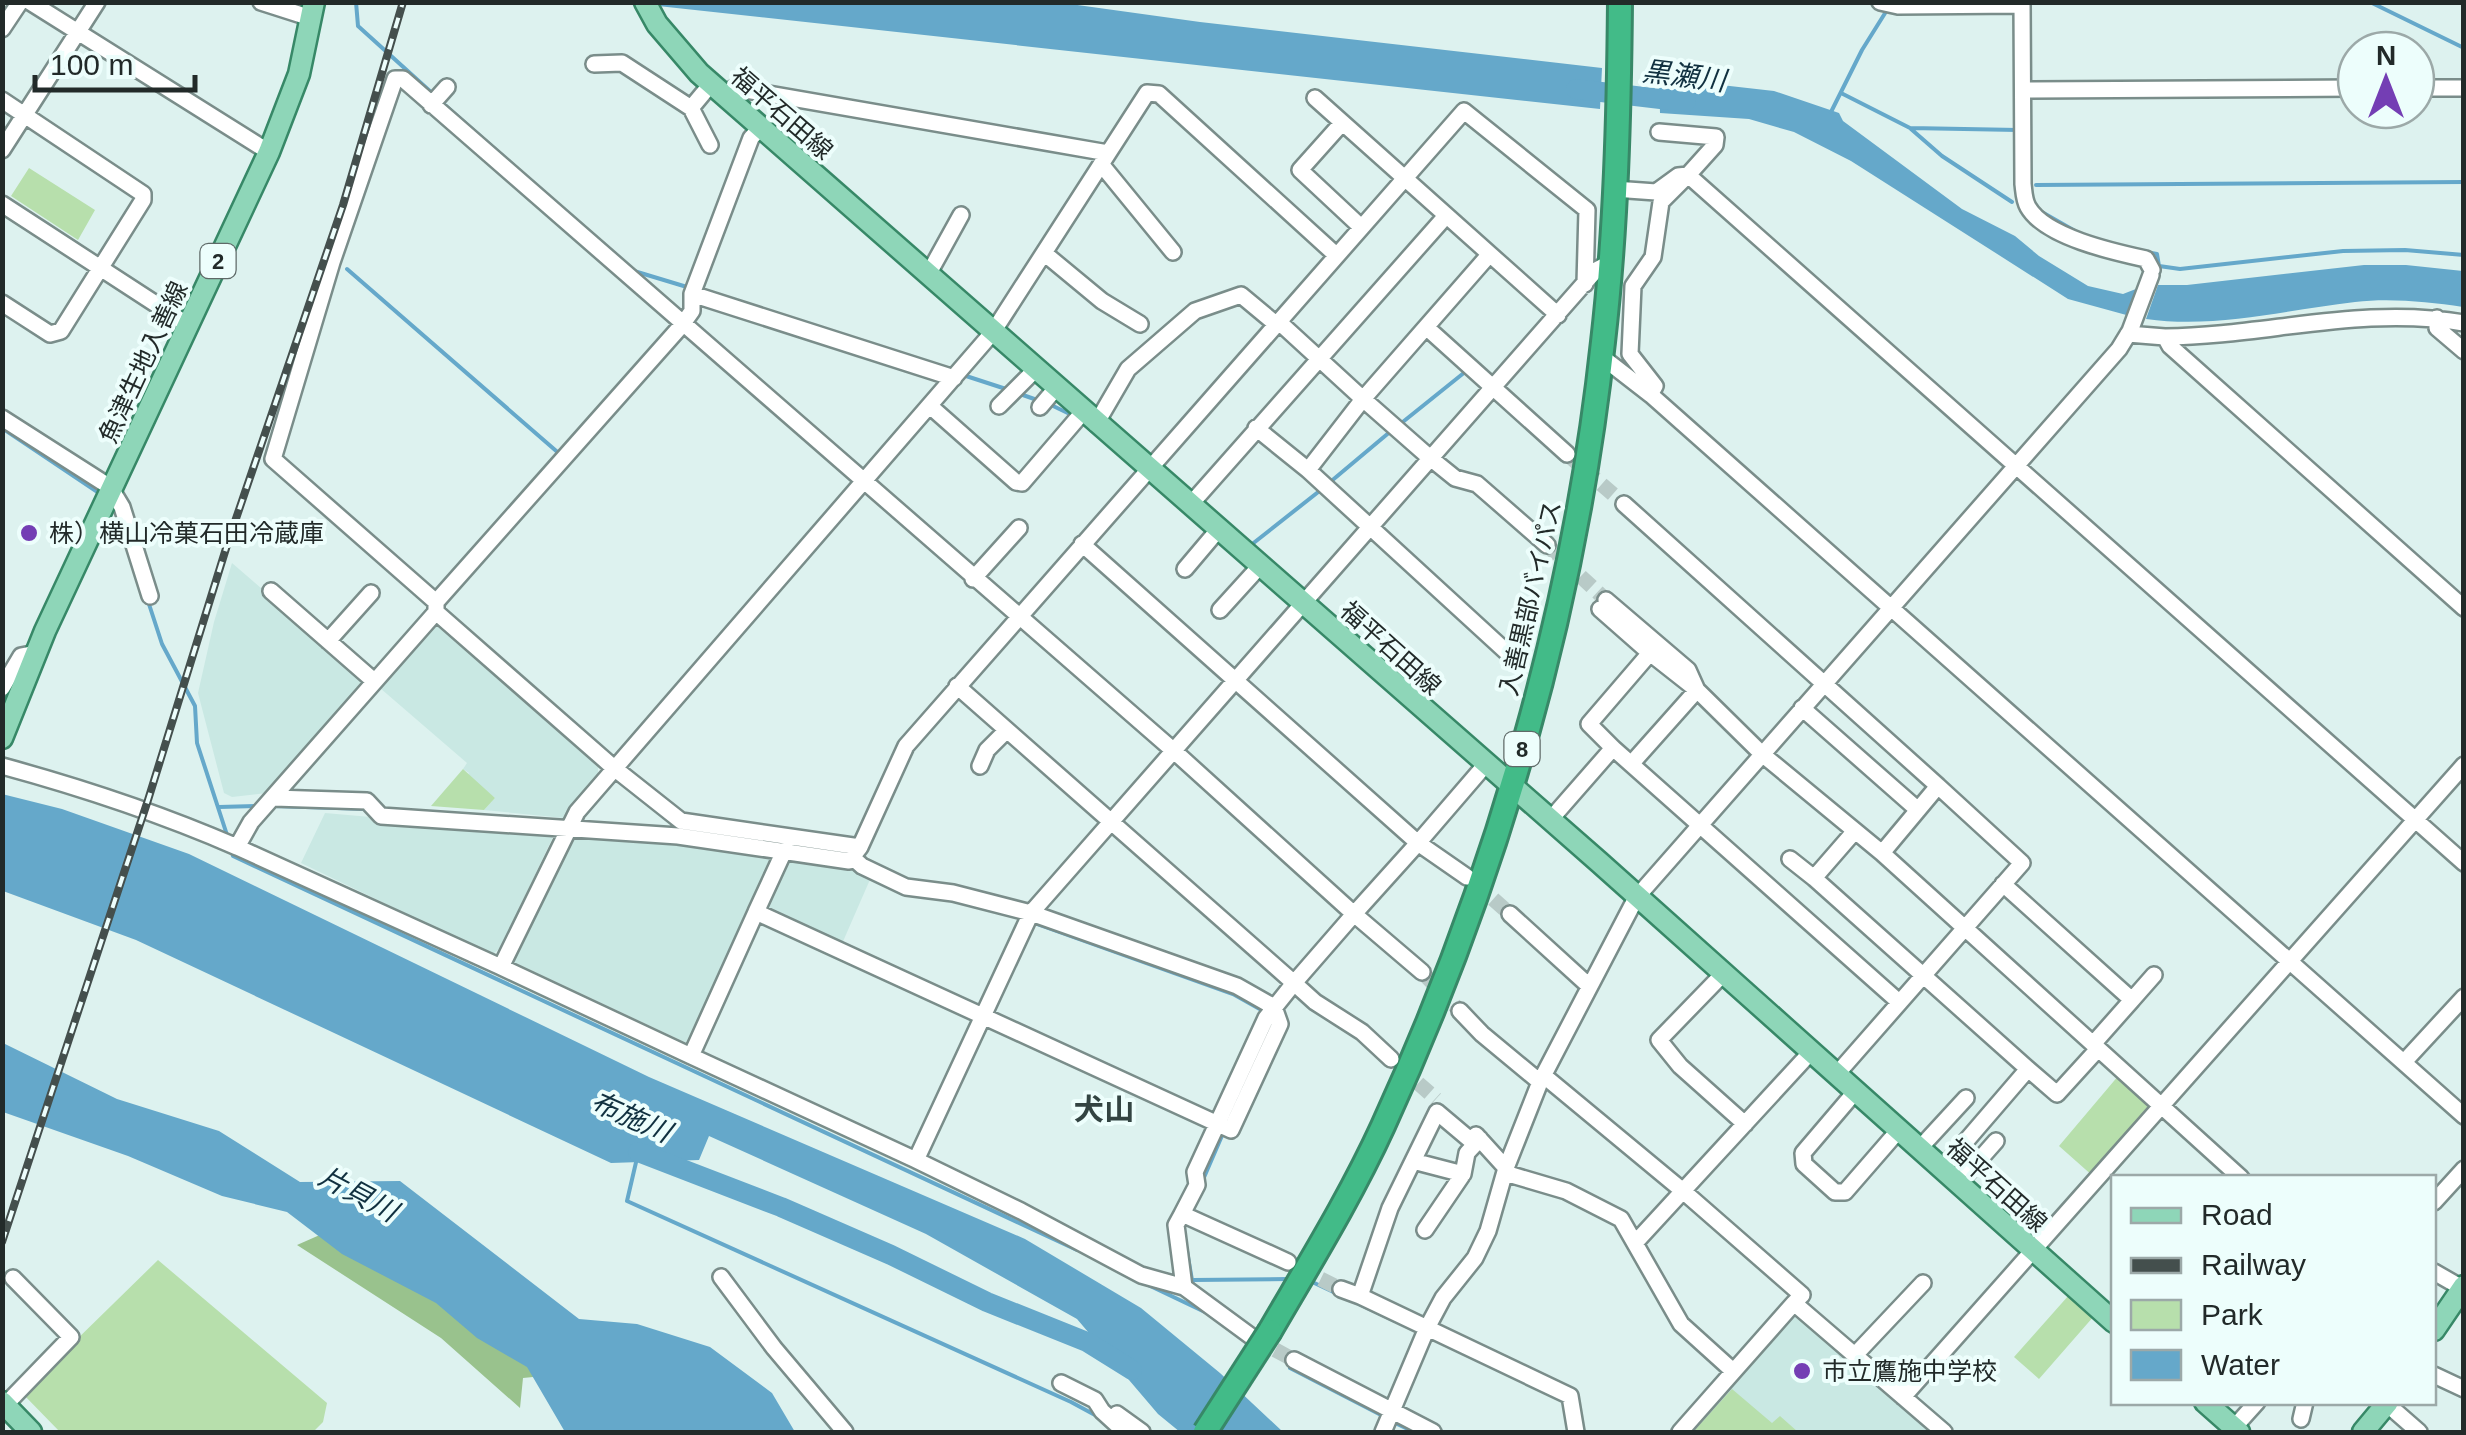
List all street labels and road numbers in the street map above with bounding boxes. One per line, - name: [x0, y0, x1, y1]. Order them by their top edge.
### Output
- street label: 福平石田線: [726, 61, 838, 165]
- road number: 2: [200, 244, 236, 278]
- street label: 魚津生地入善線: [93, 277, 193, 447]
- street label: 入善黒部バイパス: [1494, 498, 1566, 698]
- street label: 福平石田線: [1335, 596, 1447, 700]
- road number: 8: [1504, 732, 1540, 766]
- street label: 福平石田線: [1941, 1133, 2053, 1237]

